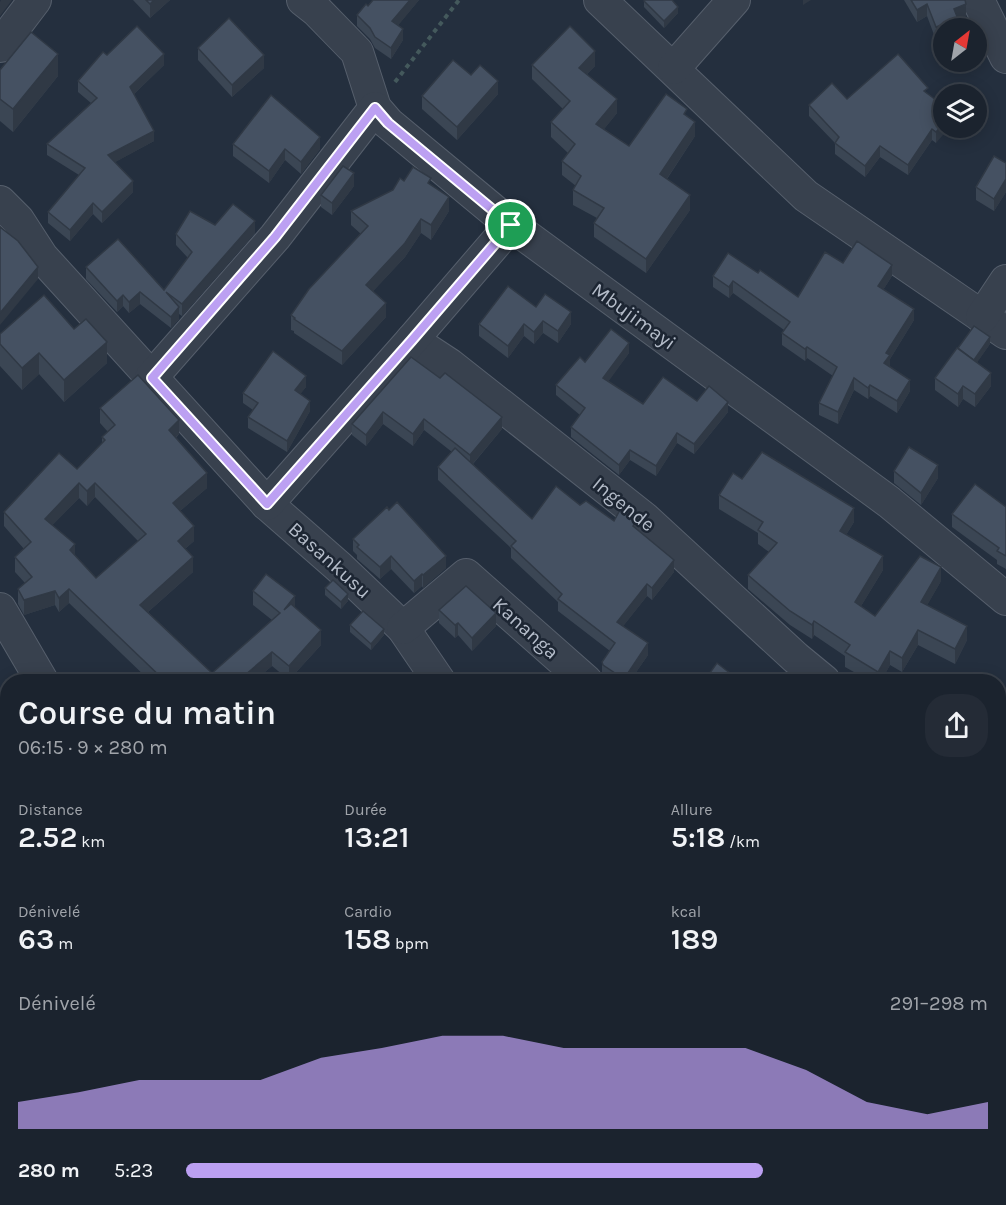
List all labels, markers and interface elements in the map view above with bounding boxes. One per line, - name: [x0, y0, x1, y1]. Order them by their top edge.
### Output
- north arrow: [933, 18, 987, 72]
- map controls: [933, 18, 987, 138]
- button: layers: [933, 84, 987, 138]
- pin: [485, 199, 536, 250]
- icon: arrive: [494, 208, 527, 241]
- street label: Mbujimayi: [587, 278, 680, 355]
- street label: Ingende: [588, 472, 659, 536]
- street label: Basankusu: [284, 517, 376, 603]
- street label: Kananga: [488, 593, 563, 664]
- text: Course du matin: [18, 694, 276, 732]
- button: share: [925, 694, 988, 757]
- text: 06:15 · 9 × 280 m: [18, 736, 168, 759]
- text: Distance: [18, 800, 83, 819]
- text: Durée: [344, 800, 387, 819]
- text: Allure: [671, 800, 713, 819]
- text: 2.52: [18, 819, 77, 855]
- text: 13:21: [344, 819, 409, 855]
- text: 5:18: [671, 819, 725, 855]
- text: km: [77, 832, 105, 851]
- text: /km: [725, 832, 760, 851]
- text: Dénivelé: [18, 902, 80, 921]
- text: Cardio: [344, 902, 392, 921]
- text: kcal: [671, 902, 701, 921]
- text: 63: [18, 921, 54, 957]
- text: 158: [344, 921, 391, 957]
- text: 189: [671, 921, 718, 957]
- text: m: [54, 934, 73, 953]
- text: bpm: [391, 934, 429, 953]
- text: Dénivelé: [18, 992, 96, 1015]
- text: 291–298 m: [890, 992, 988, 1015]
- text: 280 m: [18, 1159, 80, 1182]
- text: 5:23: [114, 1159, 153, 1182]

